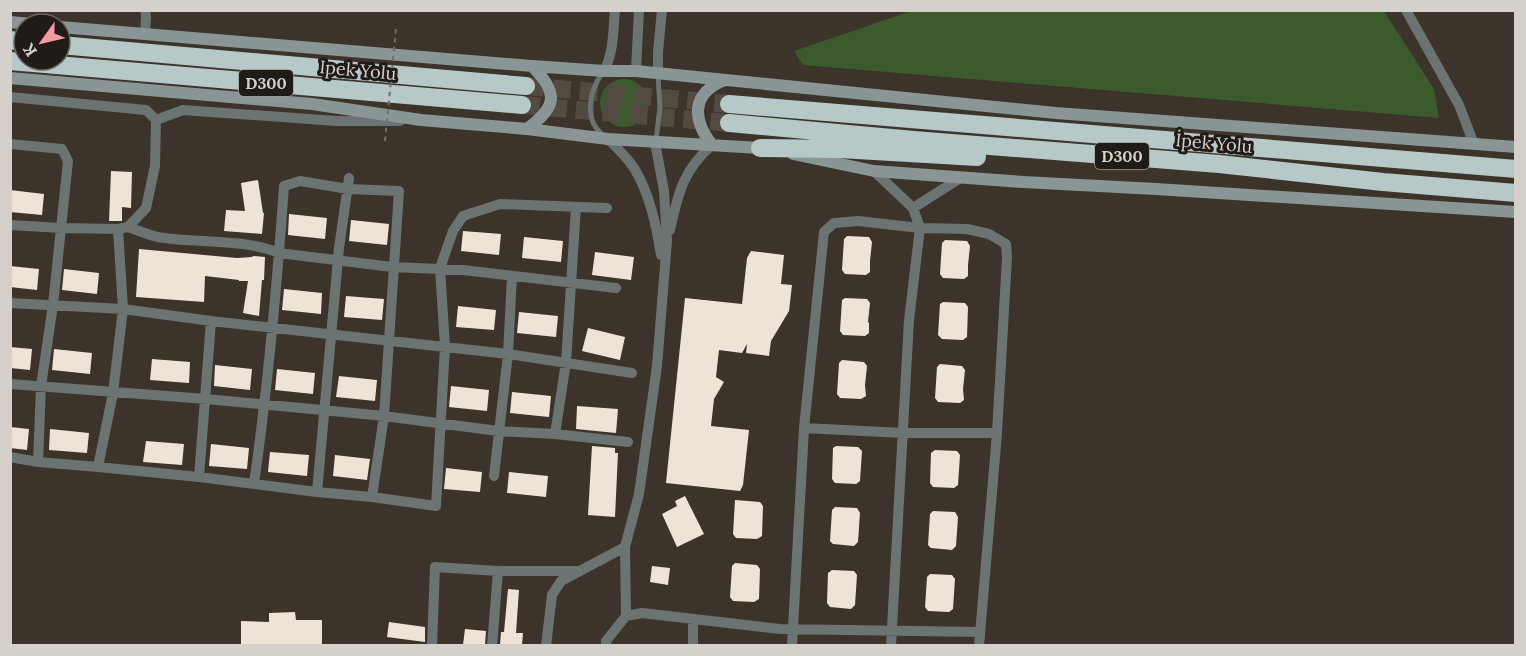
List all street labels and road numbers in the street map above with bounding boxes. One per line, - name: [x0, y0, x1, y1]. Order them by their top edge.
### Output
- street label: Ipek Yolu: [319, 55, 398, 85]
- road number: D300: [239, 70, 293, 96]
- street label: İpek Yolu: [1175, 128, 1254, 158]
- road number: D300: [1095, 143, 1149, 169]

